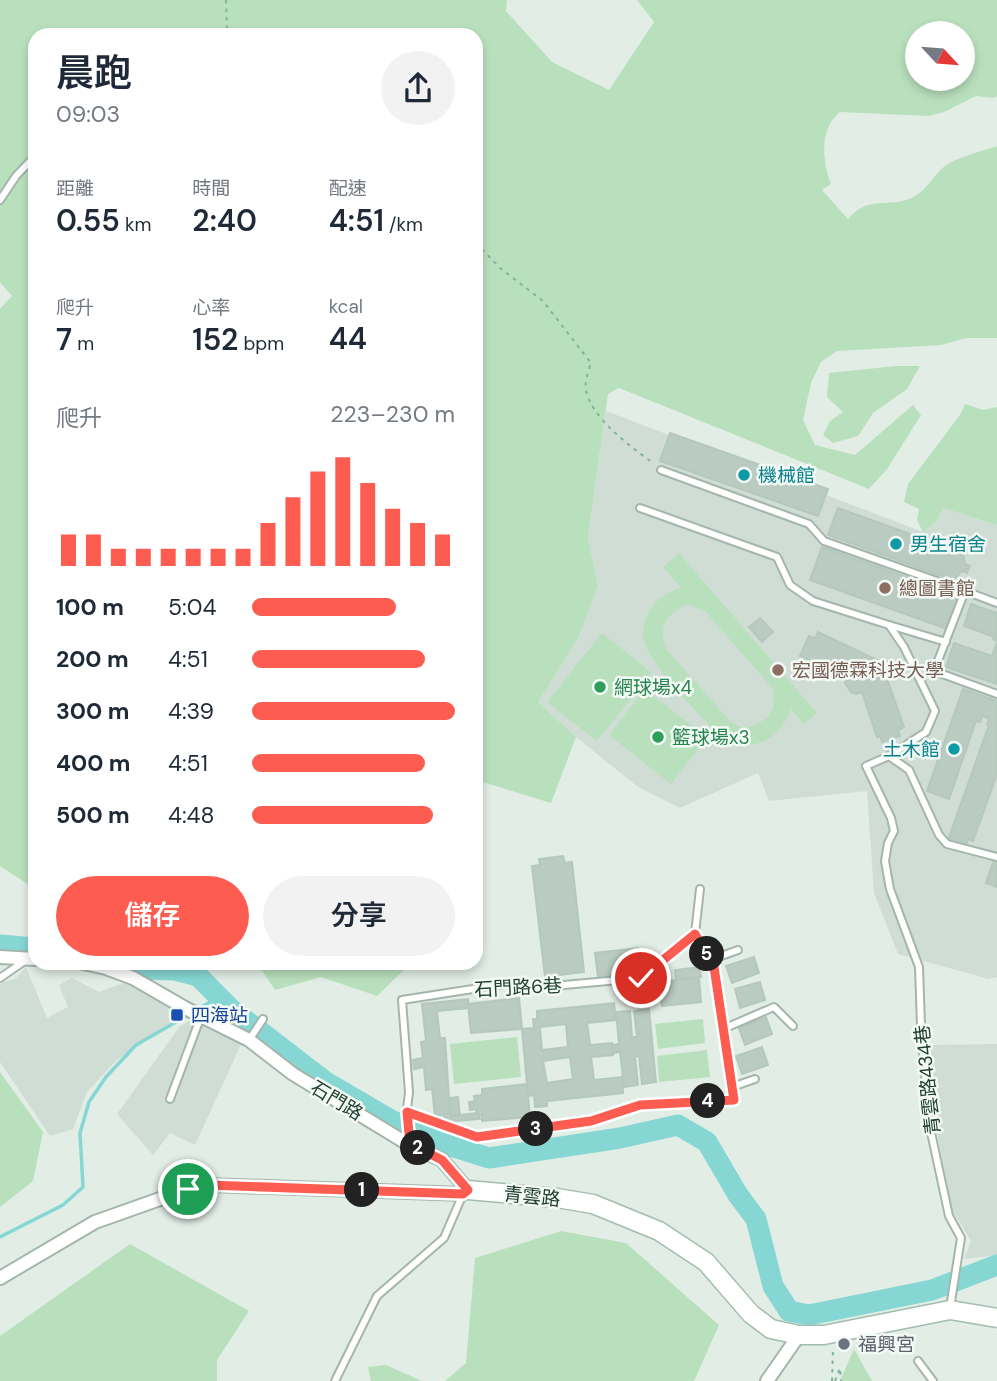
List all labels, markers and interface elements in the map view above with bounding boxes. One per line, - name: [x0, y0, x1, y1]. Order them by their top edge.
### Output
- north arrow: [905, 21, 975, 91]
- map controls: [905, 21, 975, 91]
- text: 晨跑: [56, 48, 132, 98]
- button: share: [381, 51, 455, 125]
- text: 09:03: [56, 99, 120, 129]
- text: 距離: [56, 176, 94, 201]
- text: 時間: [192, 176, 230, 201]
- text: 配速: [329, 176, 367, 201]
- text: 0.55: [56, 201, 120, 240]
- text: 2:40: [192, 201, 257, 240]
- text: 4:51: [329, 201, 384, 240]
- text: km: [120, 212, 151, 237]
- text: /km: [384, 212, 423, 237]
- text: kcal: [329, 294, 363, 319]
- text: 爬升: [56, 295, 94, 320]
- text: 心率: [192, 295, 230, 320]
- text: 44: [329, 319, 367, 358]
- text: 7: [56, 320, 72, 359]
- text: 152: [192, 320, 238, 359]
- text: m: [72, 331, 94, 356]
- text: bpm: [238, 331, 284, 356]
- text: 223–230 m: [330, 399, 455, 429]
- text: 爬升: [56, 403, 102, 433]
- place label: 機械館: [758, 463, 815, 488]
- marker: 機械館: [736, 467, 752, 483]
- place label: 男生宿舍: [910, 532, 986, 557]
- marker: 男生宿舍: [888, 536, 904, 552]
- place label: 總圖書館: [899, 576, 975, 601]
- marker: 總圖書館: [877, 580, 893, 596]
- text: 100 m: [56, 592, 124, 622]
- text: 5:04: [168, 592, 216, 622]
- text: 200 m: [56, 644, 129, 674]
- text: 4:51: [168, 644, 208, 674]
- place label: 宏國德霖科技大學: [792, 658, 944, 683]
- marker: 宏國德霖科技大學: [770, 662, 786, 678]
- place label: 網球場x4: [614, 675, 692, 700]
- marker: 網球場x4: [592, 679, 608, 695]
- text: 300 m: [56, 696, 129, 726]
- text: 4:39: [168, 696, 214, 726]
- place label: 籃球場x3: [672, 725, 750, 750]
- marker: 籃球場x3: [650, 729, 666, 745]
- place label: 土木館: [883, 737, 940, 762]
- marker: 土木館: [946, 741, 962, 757]
- text: 400 m: [56, 748, 130, 778]
- text: 4:51: [168, 748, 208, 778]
- text: 500 m: [56, 800, 130, 830]
- text: 4:48: [168, 800, 215, 830]
- button: 儲存: [56, 876, 249, 956]
- button: 分享: [263, 876, 455, 956]
- pin: 5: [690, 936, 724, 972]
- text: 5: [701, 941, 712, 966]
- pin: [611, 948, 671, 1008]
- icon: check: [622, 959, 660, 997]
- street label: 石門路6巷: [473, 973, 563, 1002]
- place label: 四海站: [191, 1003, 248, 1028]
- marker: 四海站: [169, 1007, 185, 1023]
- street label: 青雲路434巷: [909, 1024, 946, 1136]
- street label: 石門路: [306, 1075, 368, 1126]
- pin: 4: [690, 1084, 726, 1118]
- text: 4: [701, 1088, 714, 1113]
- pin: 3: [518, 1112, 554, 1146]
- text: 3: [530, 1116, 541, 1141]
- pin: 2: [400, 1130, 436, 1166]
- text: 2: [412, 1135, 423, 1160]
- pin: [158, 1159, 218, 1219]
- icon: arrive: [169, 1170, 207, 1208]
- pin: 1: [344, 1172, 380, 1208]
- text: 1: [358, 1177, 365, 1202]
- street label: 青雲路: [502, 1181, 562, 1212]
- place label: 福興宮: [858, 1332, 915, 1357]
- marker: 福興宮: [836, 1336, 852, 1352]

